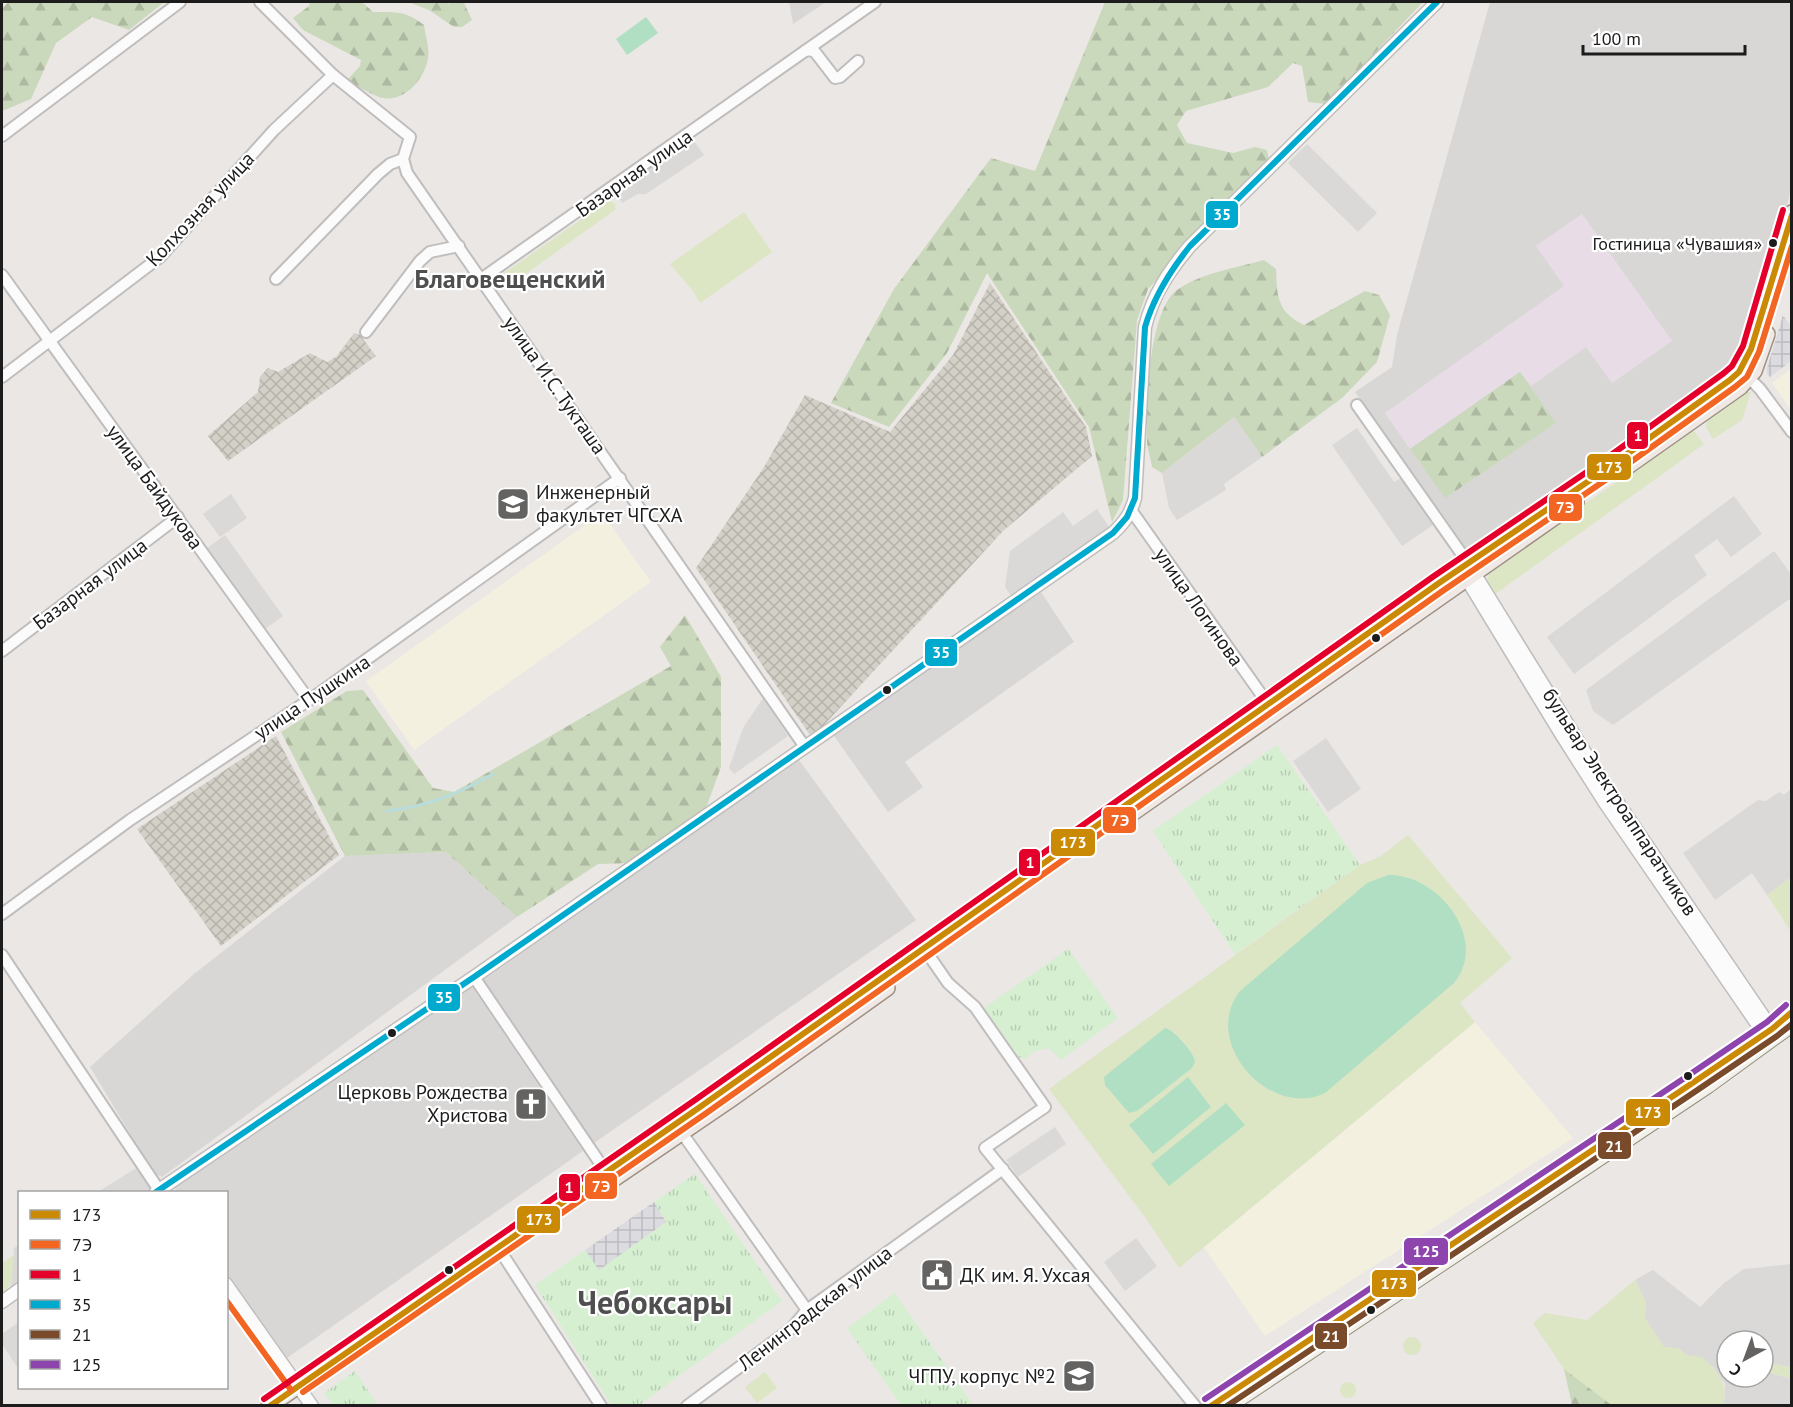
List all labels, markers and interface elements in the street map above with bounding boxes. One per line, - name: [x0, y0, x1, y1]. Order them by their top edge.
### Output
- scale bar: [1583, 18, 1745, 56]
- text: 100 m: [1592, 27, 1641, 50]
- street label: Базарная улица: [570, 123, 698, 223]
- street label: Колхозная улица: [140, 146, 260, 272]
- line badge: 35: [1205, 200, 1239, 229]
- text: 35: [1213, 204, 1231, 224]
- place label: Гостиница «Чувашия»: [1592, 232, 1762, 255]
- marker: Гостиница «Чувашия»: [1767, 237, 1779, 249]
- district label: Благовещенский: [415, 262, 605, 295]
- street label: улица И.С. Тукташа: [498, 311, 612, 459]
- street label: улица Байдукова: [101, 419, 209, 555]
- line badge: 1: [1626, 421, 1649, 450]
- text: 1: [1633, 425, 1643, 445]
- line badge: 173: [1586, 453, 1632, 481]
- text: 173: [1595, 457, 1623, 477]
- place label: Инженерный факультет ЧГСХА: [536, 479, 683, 528]
- school or university icon: Инженерный факультет ЧГСХА: [495, 486, 531, 522]
- line badge: 7Э: [1548, 493, 1583, 522]
- text: 7Э: [1556, 497, 1574, 517]
- street label: Базарная улица: [27, 532, 153, 636]
- street label: улица Логинова: [1148, 543, 1250, 671]
- unlabelled marker: [1370, 632, 1382, 644]
- line badge: 35: [924, 638, 958, 667]
- text: 35: [932, 642, 950, 662]
- street label: улица Пушкина: [249, 649, 375, 745]
- street label: бульвар Электроаппаратчиков: [1537, 683, 1703, 921]
- unlabelled marker: [881, 684, 893, 696]
- line badge: 7Э: [1102, 806, 1137, 834]
- text: 7Э: [1111, 810, 1129, 830]
- line badge: 173: [1050, 828, 1096, 857]
- text: 173: [1059, 832, 1087, 852]
- line badge: 1: [1018, 848, 1041, 877]
- text: 1: [1025, 852, 1035, 872]
- line badge: 35: [427, 983, 461, 1012]
- text: 35: [435, 987, 453, 1007]
- unlabelled marker: [386, 1027, 398, 1039]
- unlabelled marker: [1682, 1070, 1694, 1082]
- place label: Церковь Рождества Христова: [338, 1079, 508, 1128]
- church icon: Церковь Рождества Христова: [513, 1086, 549, 1122]
- line badge: 173: [1625, 1098, 1671, 1127]
- text: 173: [1634, 1102, 1662, 1122]
- line badge: 21: [1597, 1131, 1632, 1160]
- text: 21: [1605, 1136, 1623, 1156]
- line badge: 7Э: [584, 1172, 618, 1200]
- line badge: 1: [558, 1173, 581, 1202]
- text: 7Э: [592, 1176, 610, 1196]
- text: 1: [564, 1177, 574, 1197]
- legend: [18, 1191, 228, 1389]
- text: 173: [72, 1203, 101, 1226]
- line badge: 173: [516, 1205, 561, 1234]
- text: 173: [525, 1209, 553, 1229]
- text: 7Э: [72, 1233, 92, 1256]
- line badge: 125: [1403, 1237, 1449, 1266]
- street label: Ленинградская улица: [732, 1240, 897, 1377]
- text: 125: [1412, 1241, 1440, 1261]
- public building icon: ДК им. Я. Ухсая: [919, 1257, 955, 1293]
- place label: ДК им. Я. Ухсая: [960, 1262, 1090, 1288]
- text: 1: [72, 1263, 82, 1286]
- unlabelled marker: [443, 1264, 455, 1276]
- line badge: 173: [1371, 1269, 1417, 1298]
- text: 173: [1380, 1273, 1408, 1293]
- district label: Чебоксары: [578, 1281, 732, 1323]
- text: 35: [72, 1293, 92, 1316]
- unlabelled marker: [1365, 1304, 1377, 1316]
- line badge: 21: [1314, 1322, 1348, 1350]
- text: 21: [72, 1323, 92, 1346]
- text: 21: [1322, 1326, 1340, 1346]
- north arrow: [1715, 1329, 1775, 1389]
- text: 125: [72, 1353, 101, 1376]
- school or university icon: ЧГПУ, корпус №2: [1061, 1358, 1097, 1394]
- text: С: [1725, 1360, 1745, 1381]
- place label: ЧГПУ, корпус №2: [908, 1363, 1056, 1389]

